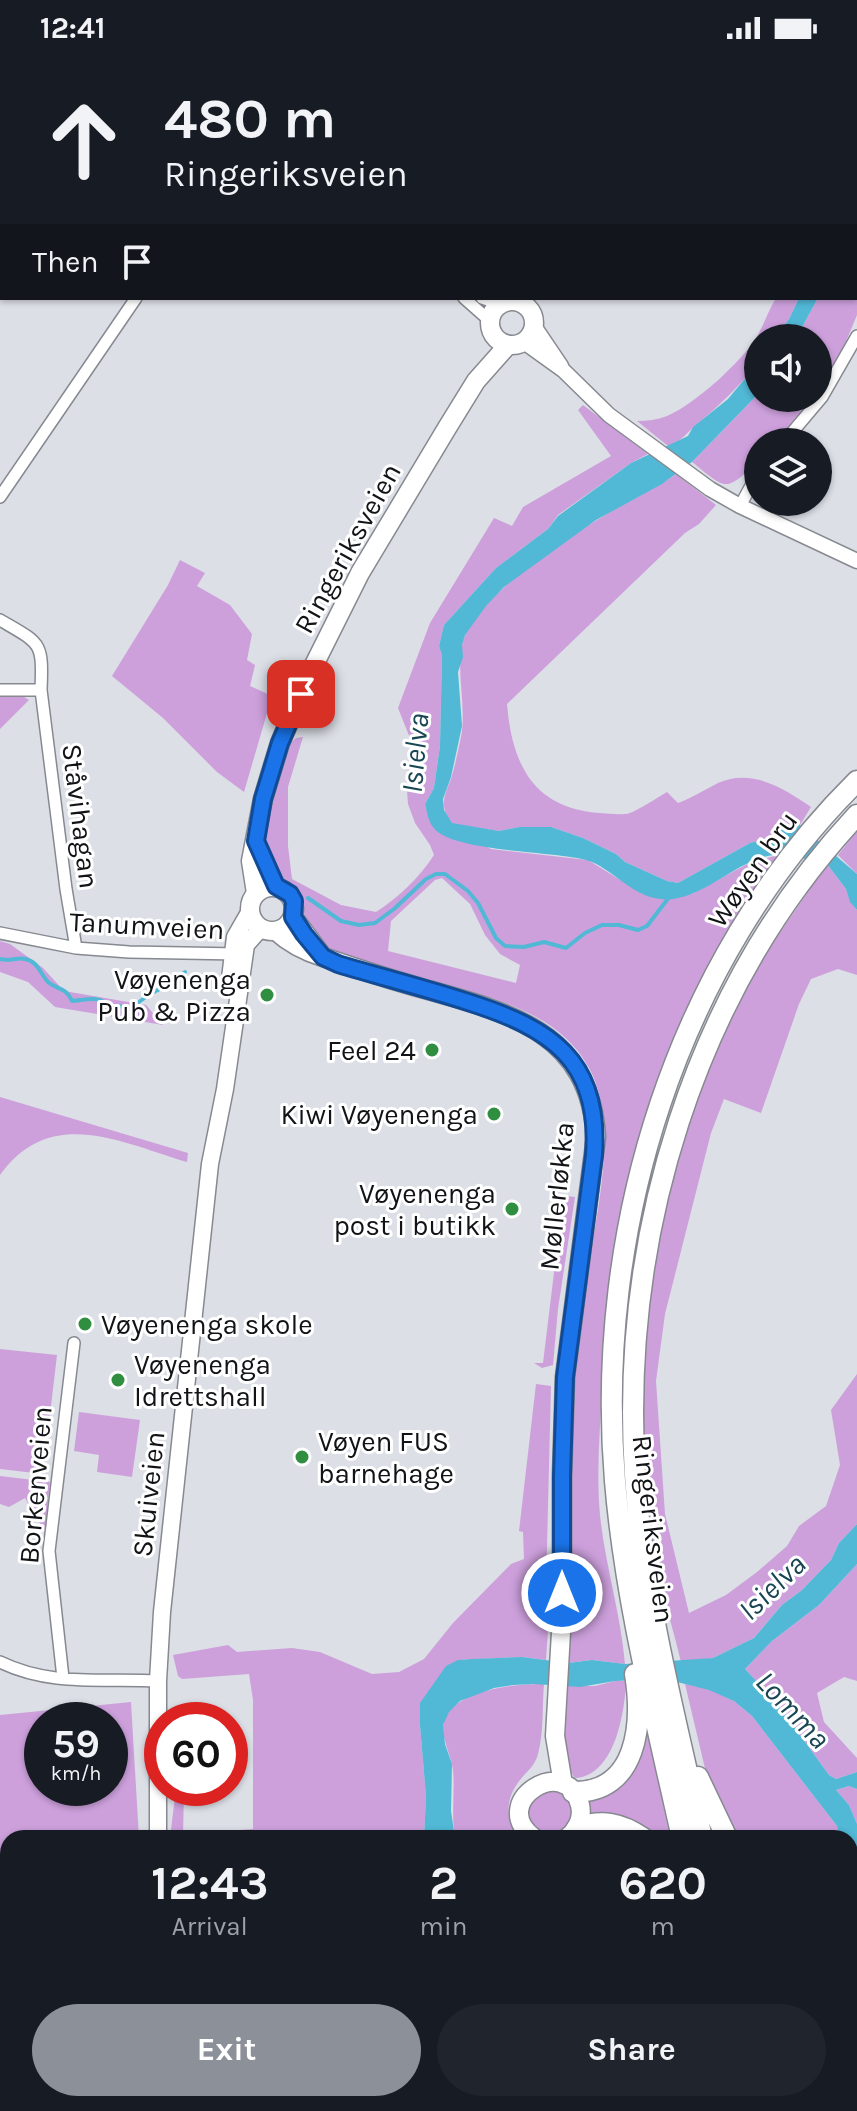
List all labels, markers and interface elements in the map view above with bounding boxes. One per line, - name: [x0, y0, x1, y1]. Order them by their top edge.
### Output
- text: 12:41: [40, 10, 105, 46]
- text: 480 m: [164, 86, 336, 151]
- icon: ahead: [32, 88, 136, 192]
- text: Ringeriksveien: [164, 153, 408, 195]
- icon: arrive: [115, 240, 159, 284]
- text: Then: [32, 244, 99, 280]
- map controls: [744, 324, 832, 516]
- button: sound: [744, 324, 832, 412]
- button: layers: [744, 428, 832, 516]
- street label: Ringeriksveien: [287, 457, 408, 639]
- pin: [267, 660, 335, 728]
- icon: arrive: [279, 672, 323, 716]
- water label: Isielva: [394, 712, 436, 794]
- street label: Ståvihagan: [55, 742, 106, 890]
- street label: Wøyen bru: [700, 805, 804, 934]
- street label: Tanumveien: [69, 905, 225, 946]
- place label: Vøyenenga Pub & Pizza: [97, 963, 251, 1028]
- marker: Vøyenenga Pub & Pizza: [258, 986, 276, 1004]
- place label: Feel 24: [327, 1034, 416, 1067]
- marker: Feel 24: [423, 1041, 441, 1059]
- place label: Kiwi Vøyenenga: [280, 1098, 478, 1131]
- marker: Kiwi Vøyenenga: [485, 1105, 503, 1123]
- street label: Møllerløkka: [532, 1120, 581, 1272]
- place label: Vøyenenga post i butikk: [333, 1177, 496, 1242]
- marker: Vøyenenga post i butikk: [503, 1200, 521, 1218]
- place label: Vøyenenga skole: [101, 1308, 313, 1341]
- marker: Vøyenenga skole: [76, 1315, 94, 1333]
- place label: Vøyenenga Idrettshall: [134, 1348, 271, 1413]
- marker: Vøyenenga Idrettshall: [109, 1371, 127, 1389]
- street label: Borkenveien: [12, 1405, 59, 1565]
- place label: Vøyen FUS barnehage: [318, 1425, 454, 1490]
- street label: Skuiveien: [125, 1430, 171, 1558]
- street label: Ringeriksveien: [626, 1433, 681, 1625]
- marker: Vøyen FUS barnehage: [293, 1448, 311, 1466]
- water label: Isielva: [731, 1546, 813, 1628]
- position arrow: [520, 1551, 604, 1635]
- water label: Lomma: [748, 1664, 838, 1756]
- speed limit sign: 60: [144, 1702, 248, 1806]
- text: 59: [52, 1720, 100, 1767]
- text: km/h: [51, 1762, 101, 1785]
- text: 12:43: [151, 1855, 269, 1911]
- text: 2: [429, 1855, 458, 1911]
- text: 620: [618, 1855, 707, 1911]
- text: Arrival: [172, 1911, 248, 1942]
- text: min: [420, 1911, 467, 1942]
- text: m: [650, 1911, 675, 1942]
- button: Exit: [32, 2004, 421, 2096]
- button: Share: [437, 2004, 826, 2096]

